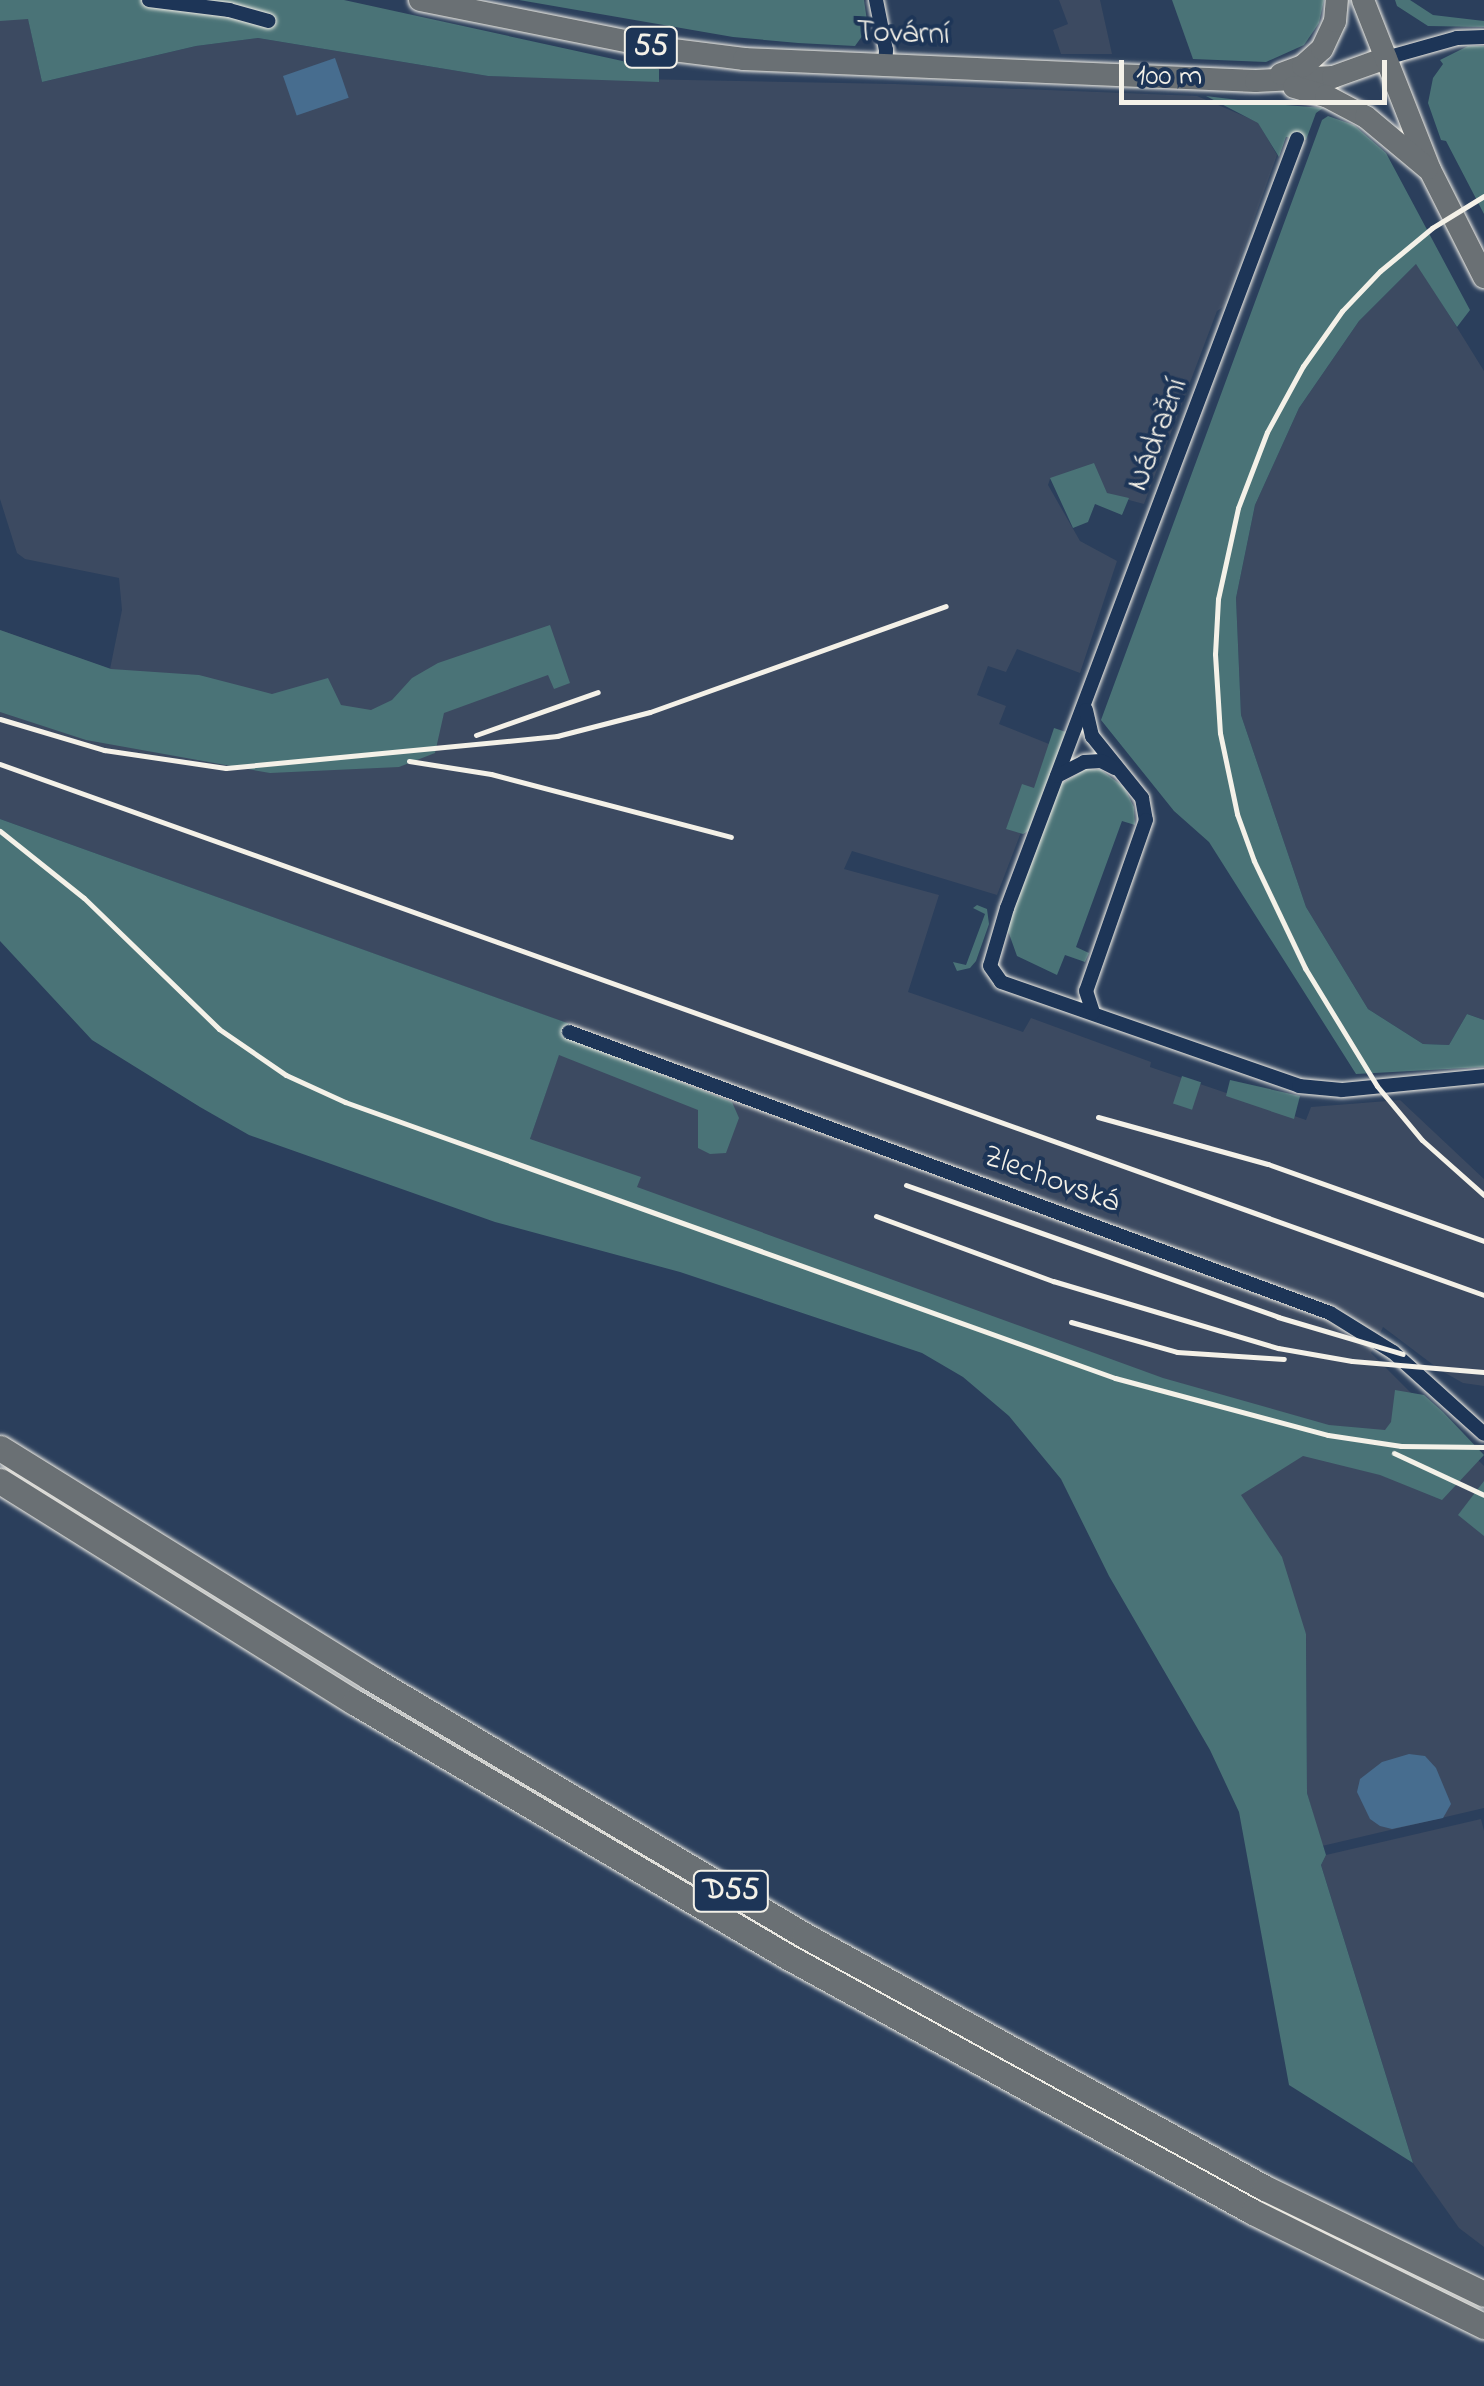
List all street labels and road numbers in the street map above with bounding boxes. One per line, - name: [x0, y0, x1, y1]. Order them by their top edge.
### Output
- street label: Tovární: [856, 14, 950, 56]
- road number: 55: [624, 22, 678, 72]
- street label: Nádražní: [1120, 373, 1198, 497]
- street label: Zlechovská: [977, 1139, 1125, 1223]
- road number: D55: [691, 1866, 771, 1916]

